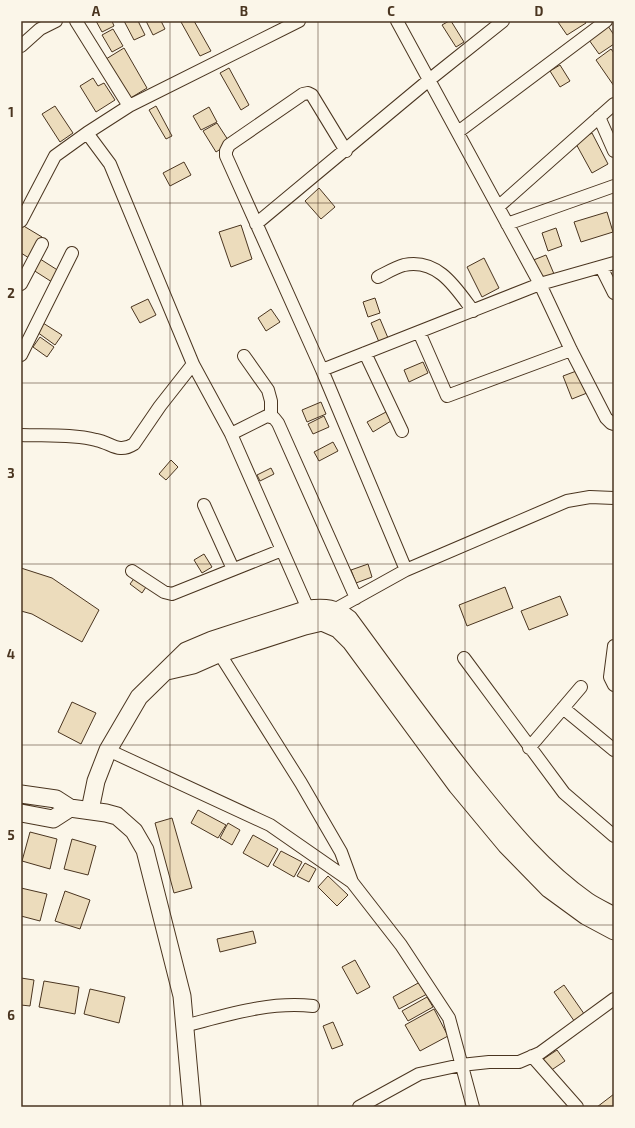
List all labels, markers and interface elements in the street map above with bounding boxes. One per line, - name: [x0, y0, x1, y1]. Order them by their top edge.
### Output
- text: A: [92, 3, 101, 19]
- text: B: [240, 3, 248, 19]
- text: C: [387, 3, 395, 19]
- text: D: [535, 3, 544, 19]
- text: 1: [8, 104, 14, 120]
- text: 2: [7, 285, 15, 301]
- text: 3: [7, 465, 15, 481]
- text: 4: [7, 646, 15, 662]
- text: 5: [7, 827, 15, 843]
- text: 6: [7, 1007, 15, 1023]

